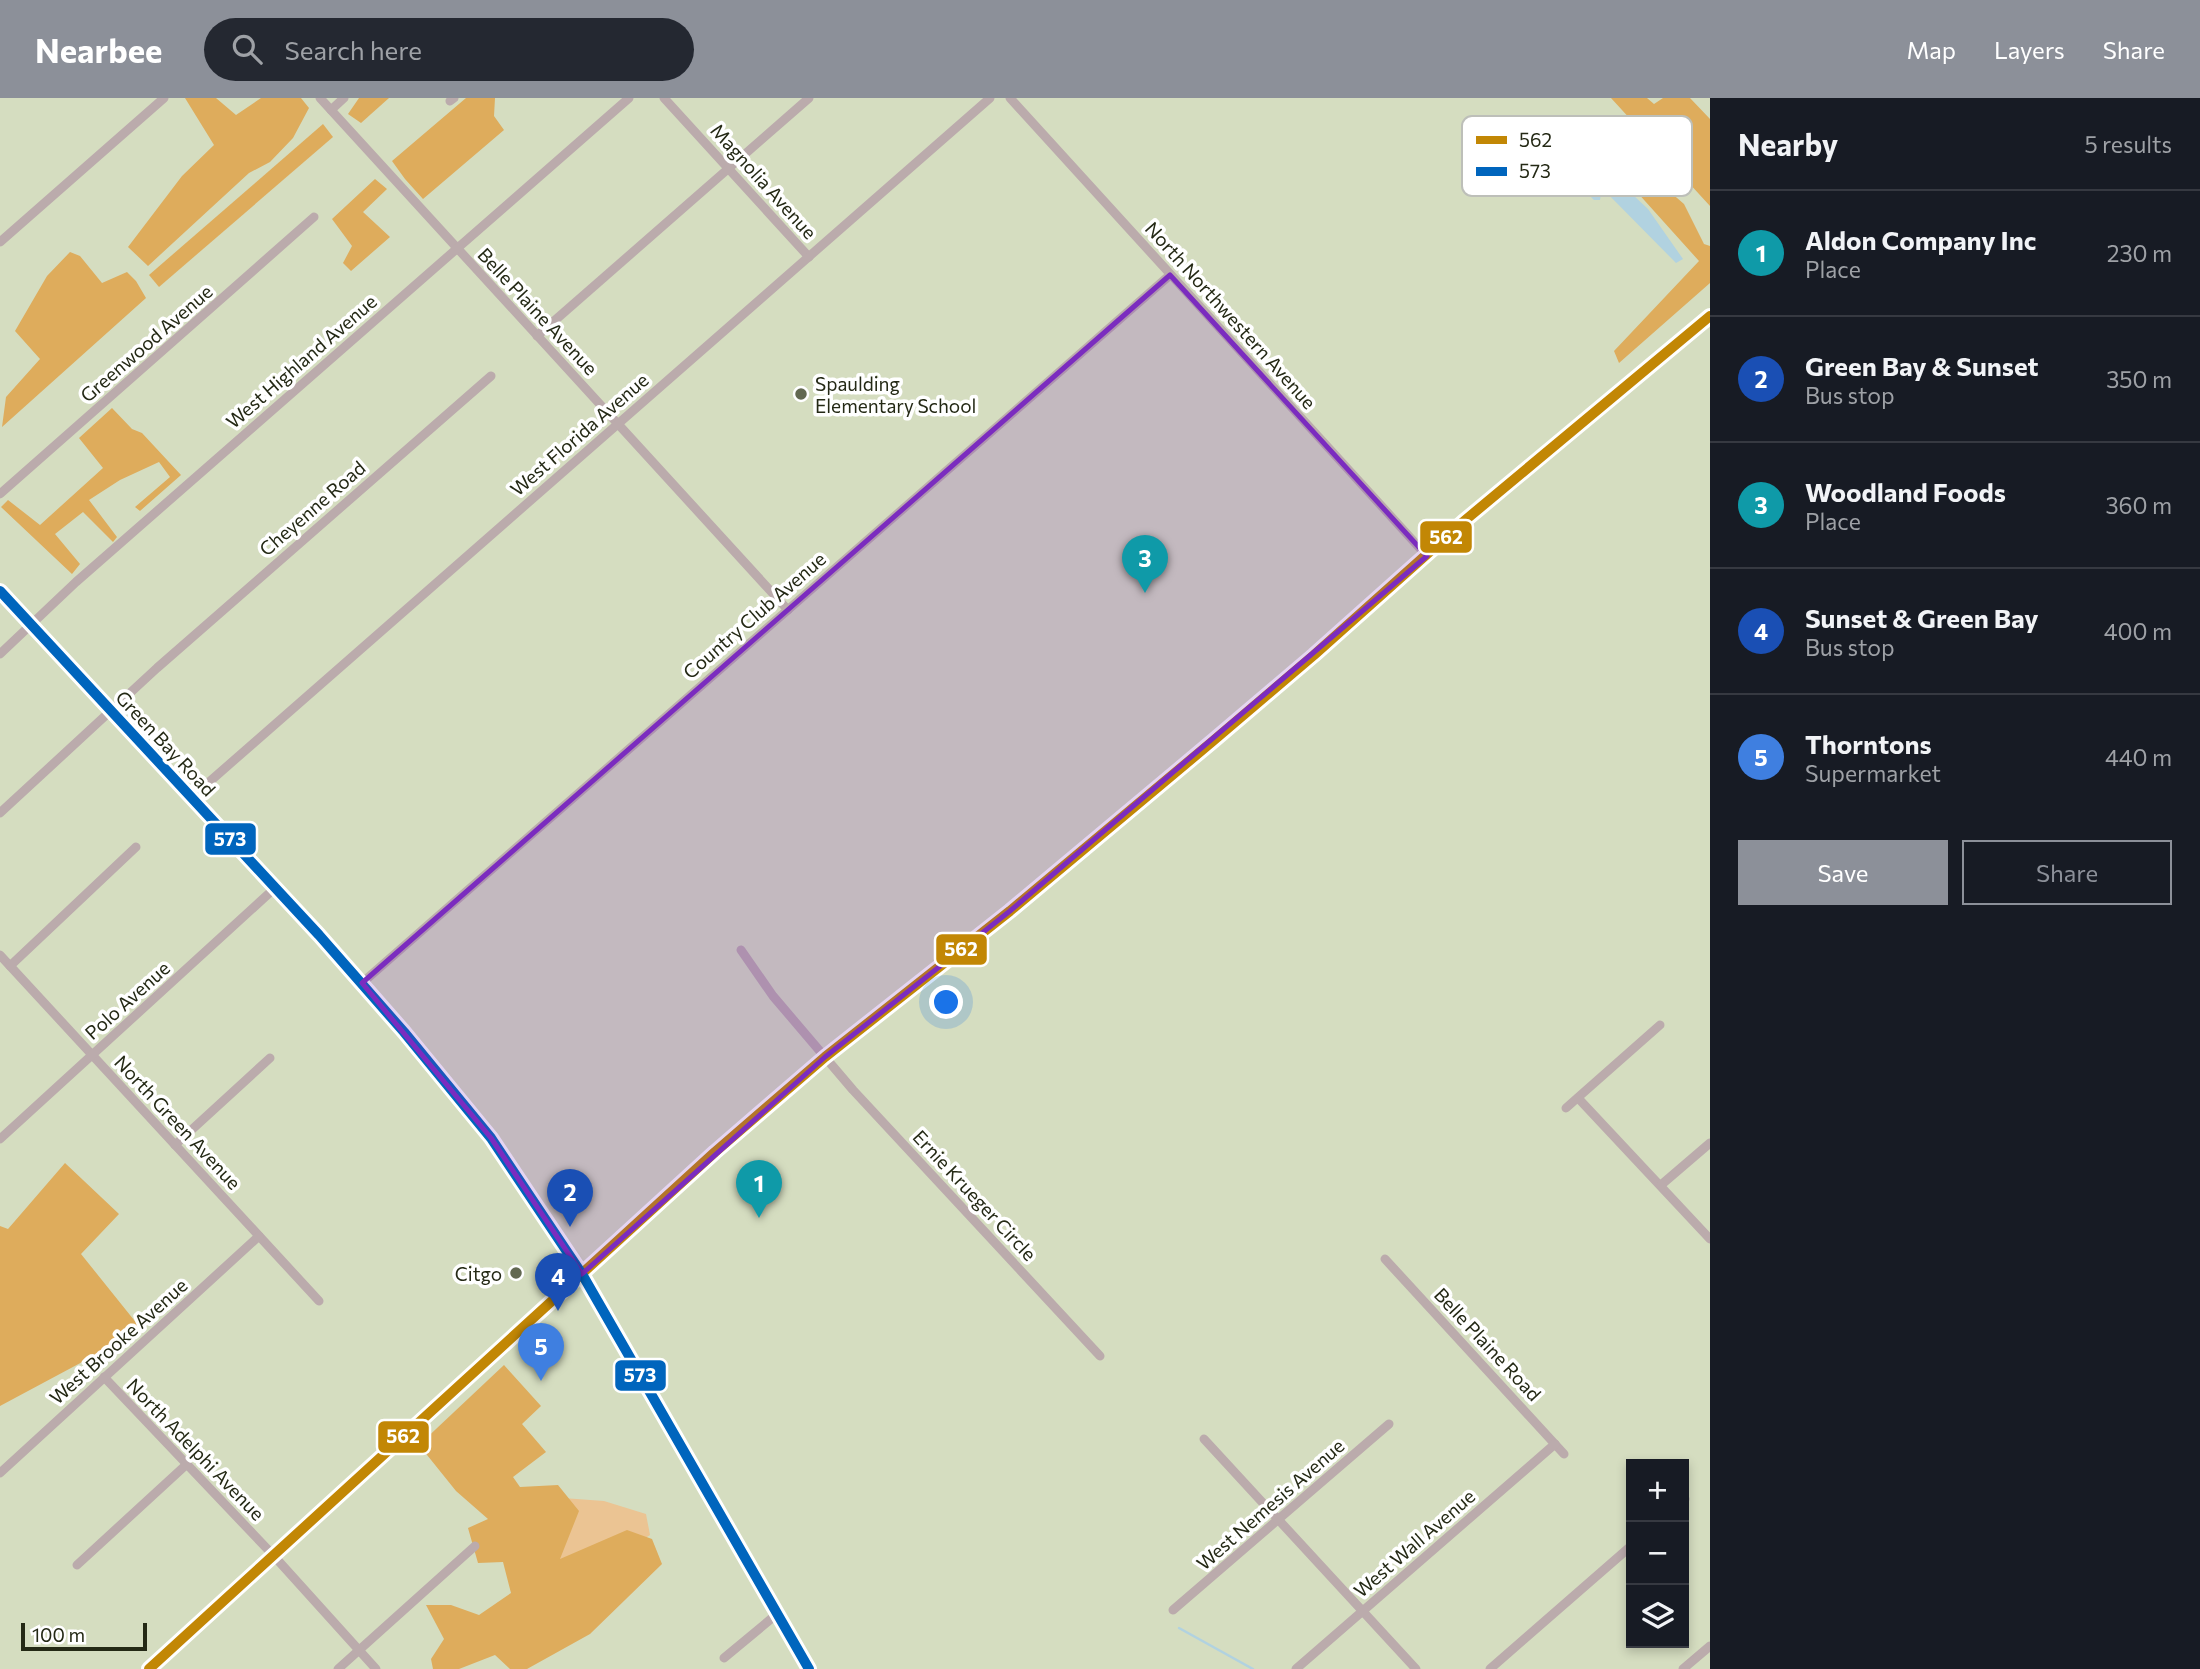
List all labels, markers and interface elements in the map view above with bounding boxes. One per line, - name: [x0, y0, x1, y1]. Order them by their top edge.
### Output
- search box: [204, 18, 694, 81]
- text: Nearbee: [35, 29, 162, 70]
- icon: search: [228, 30, 266, 68]
- text: Search here: [284, 34, 422, 65]
- text: Map: [1907, 35, 1956, 64]
- text: Layers: [1994, 35, 2065, 64]
- text: Share: [2103, 35, 2165, 64]
- legend: [1462, 116, 1692, 196]
- street label: Magnolia Avenue: [706, 119, 822, 243]
- text: Nearby: [1738, 125, 1838, 162]
- text: 562: [1519, 128, 1552, 151]
- text: 5 results: [2084, 130, 2172, 158]
- text: 573: [1519, 159, 1551, 182]
- street label: North Northwestern Avenue: [1141, 217, 1321, 413]
- text: Aldon Company Inc: [1805, 224, 2036, 255]
- text: 1: [1756, 239, 1766, 267]
- text: 230 m: [2107, 239, 2172, 267]
- street label: Belle Plaine Avenue: [473, 243, 603, 379]
- text: Place: [1805, 255, 1861, 283]
- street label: Greenwood Avenue: [75, 279, 217, 407]
- street label: West Highland Avenue: [221, 289, 381, 433]
- text: Green Bay & Sunset: [1805, 350, 2039, 381]
- text: 2: [1754, 365, 1768, 393]
- text: 350 m: [2106, 365, 2172, 393]
- street label: West Florida Avenue: [505, 368, 653, 500]
- place label: Spaulding Elementary School: [815, 372, 976, 417]
- text: Bus stop: [1805, 381, 1895, 409]
- marker: Spaulding Elementary School: [793, 386, 809, 402]
- street label: Cheyenne Road: [254, 456, 370, 560]
- text: Woodland Foods: [1805, 476, 2006, 507]
- text: 3: [1754, 491, 1768, 519]
- text: 360 m: [2105, 491, 2172, 519]
- text: Place: [1805, 507, 1861, 535]
- line badge: 562: [1419, 520, 1473, 554]
- text: 562: [1429, 525, 1463, 548]
- pin: 3: [1122, 535, 1168, 593]
- street label: Country Club Avenue: [678, 547, 830, 683]
- text: Sunset & Green Bay: [1805, 602, 2039, 633]
- text: 4: [1754, 617, 1768, 645]
- text: 400 m: [2104, 617, 2172, 645]
- text: Bus stop: [1805, 633, 1895, 661]
- street label: Green Bay Road: [111, 686, 221, 800]
- text: Thorntons: [1805, 728, 1932, 759]
- text: 5: [1754, 743, 1768, 771]
- text: 440 m: [2105, 743, 2172, 771]
- text: Supermarket: [1805, 759, 1941, 787]
- line badge: 573: [204, 822, 257, 856]
- text: 573: [214, 827, 246, 850]
- button: Save: [1738, 840, 1948, 905]
- button: Share: [1962, 840, 2172, 905]
- line badge: 562: [935, 933, 988, 966]
- text: 562: [944, 937, 978, 960]
- street label: Polo Avenue: [80, 956, 174, 1044]
- your location: [929, 985, 963, 1019]
- street label: North Green Avenue: [110, 1050, 246, 1194]
- street label: Ernie Krueger Circle: [909, 1125, 1041, 1265]
- pin: 1: [736, 1160, 782, 1218]
- pin: 2: [547, 1169, 593, 1227]
- pin: 4: [535, 1253, 581, 1311]
- place label: Citgo: [455, 1262, 502, 1285]
- marker: Citgo: [508, 1265, 524, 1281]
- street label: West Brooke Avenue: [44, 1273, 192, 1409]
- street label: Belle Plaine Road: [1430, 1283, 1546, 1405]
- pin: 5: [518, 1323, 564, 1381]
- line badge: 573: [614, 1359, 667, 1392]
- text: 573: [624, 1363, 656, 1386]
- street label: North Adelphi Avenue: [122, 1373, 270, 1525]
- line badge: 562: [377, 1420, 430, 1454]
- text: 562: [386, 1424, 420, 1447]
- street label: West Nemesis Avenue: [1191, 1434, 1349, 1574]
- map controls: [1626, 1459, 1689, 1648]
- button: +: [1626, 1459, 1689, 1522]
- street label: West Wall Avenue: [1349, 1484, 1479, 1602]
- button: −: [1626, 1522, 1689, 1585]
- button: layers: [1626, 1585, 1689, 1648]
- scale bar: [21, 1620, 147, 1652]
- text: 100 m: [32, 1623, 85, 1646]

